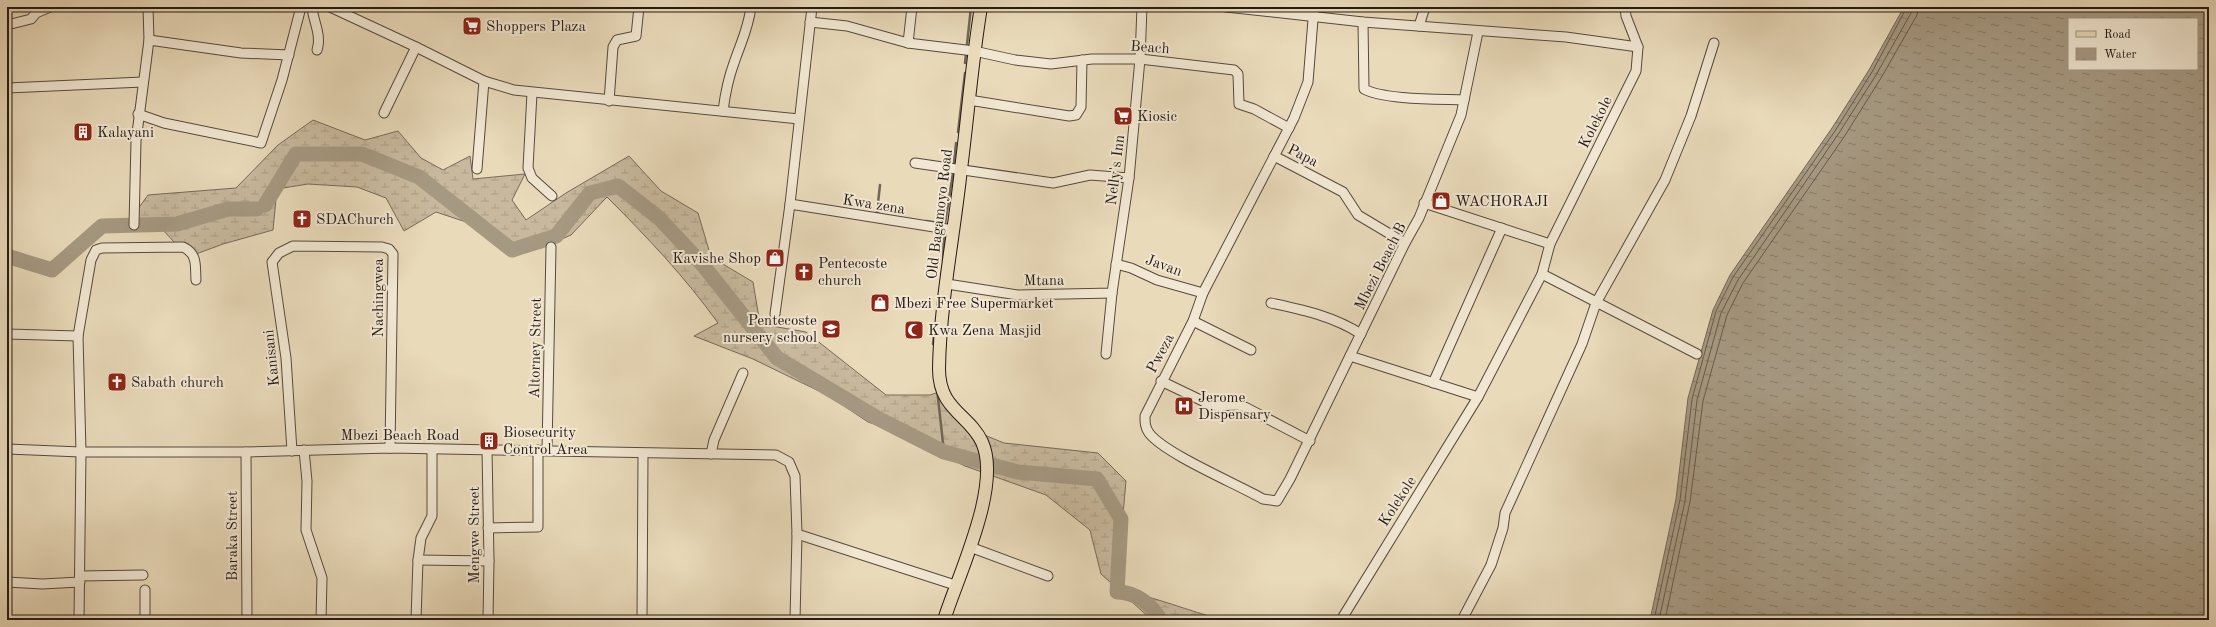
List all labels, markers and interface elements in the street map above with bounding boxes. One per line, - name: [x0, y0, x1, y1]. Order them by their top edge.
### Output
- supermarket icon: Shoppers Plaza: [461, 15, 483, 37]
- legend: [2068, 18, 2198, 70]
- place label: Shoppers Plaza: [486, 20, 586, 35]
- text: Road: [2104, 29, 2131, 41]
- street label: Beach: [1130, 40, 1170, 57]
- text: Water: [2104, 49, 2137, 61]
- street label: Kolekole: [1577, 94, 1616, 151]
- supermarket icon: Kiosic: [1112, 105, 1134, 127]
- place label: Kiosic: [1137, 110, 1177, 125]
- building icon: Kalayani: [72, 121, 94, 143]
- place label: Kalayani: [97, 126, 154, 141]
- street label: Nelly's Inn: [1105, 134, 1128, 206]
- street label: Papa: [1285, 142, 1321, 171]
- street label: Old Bagamoyo Road: [925, 148, 956, 280]
- shop icon: WACHORAJI: [1430, 190, 1452, 212]
- street label: Kwa zena: [841, 193, 907, 218]
- place label: WACHORAJI: [1455, 195, 1548, 210]
- church icon: SDAChurch: [291, 208, 313, 230]
- place label: SDAChurch: [316, 213, 394, 228]
- street label: Mbezi Beach B: [1353, 221, 1410, 313]
- shop icon: Kavishe Shop: [764, 247, 786, 269]
- place label: Kavishe Shop: [672, 252, 761, 267]
- street label: Javan: [1143, 253, 1184, 280]
- place label: Pentecoste church: [818, 257, 887, 289]
- street label: Nachingwea: [372, 258, 387, 338]
- church icon: Pentecoste church: [793, 261, 815, 283]
- street label: Mtana: [1024, 274, 1065, 289]
- shop icon: Mbezi Free Supermarket: [869, 292, 891, 314]
- street label: Altorney Street: [528, 297, 545, 399]
- place label: Mbezi Free Supermarket: [894, 297, 1054, 312]
- place label: Pentecoste nursery school: [723, 314, 817, 346]
- school or university icon: Pentecoste nursery school: [820, 318, 842, 340]
- mosque icon: Kwa Zena Masjid: [903, 319, 925, 341]
- place label: Kwa Zena Masjid: [928, 324, 1042, 339]
- street label: Kanisani: [262, 329, 283, 387]
- street label: Pweza: [1145, 331, 1178, 376]
- church icon: Sabath church: [106, 371, 128, 393]
- place label: Sabath church: [131, 376, 224, 391]
- place label: Jerome Dispensary: [1198, 391, 1271, 423]
- hospital icon: Jerome Dispensary: [1173, 395, 1195, 417]
- place label: Biosecurity Control Area: [503, 426, 588, 458]
- street label: Mbezi Beach Road: [341, 429, 460, 444]
- building icon: Biosecurity Control Area: [478, 430, 500, 452]
- street label: Kolekole: [1377, 474, 1420, 529]
- street label: Mengwe Street: [468, 486, 483, 584]
- street label: Baraka Street: [226, 491, 241, 581]

